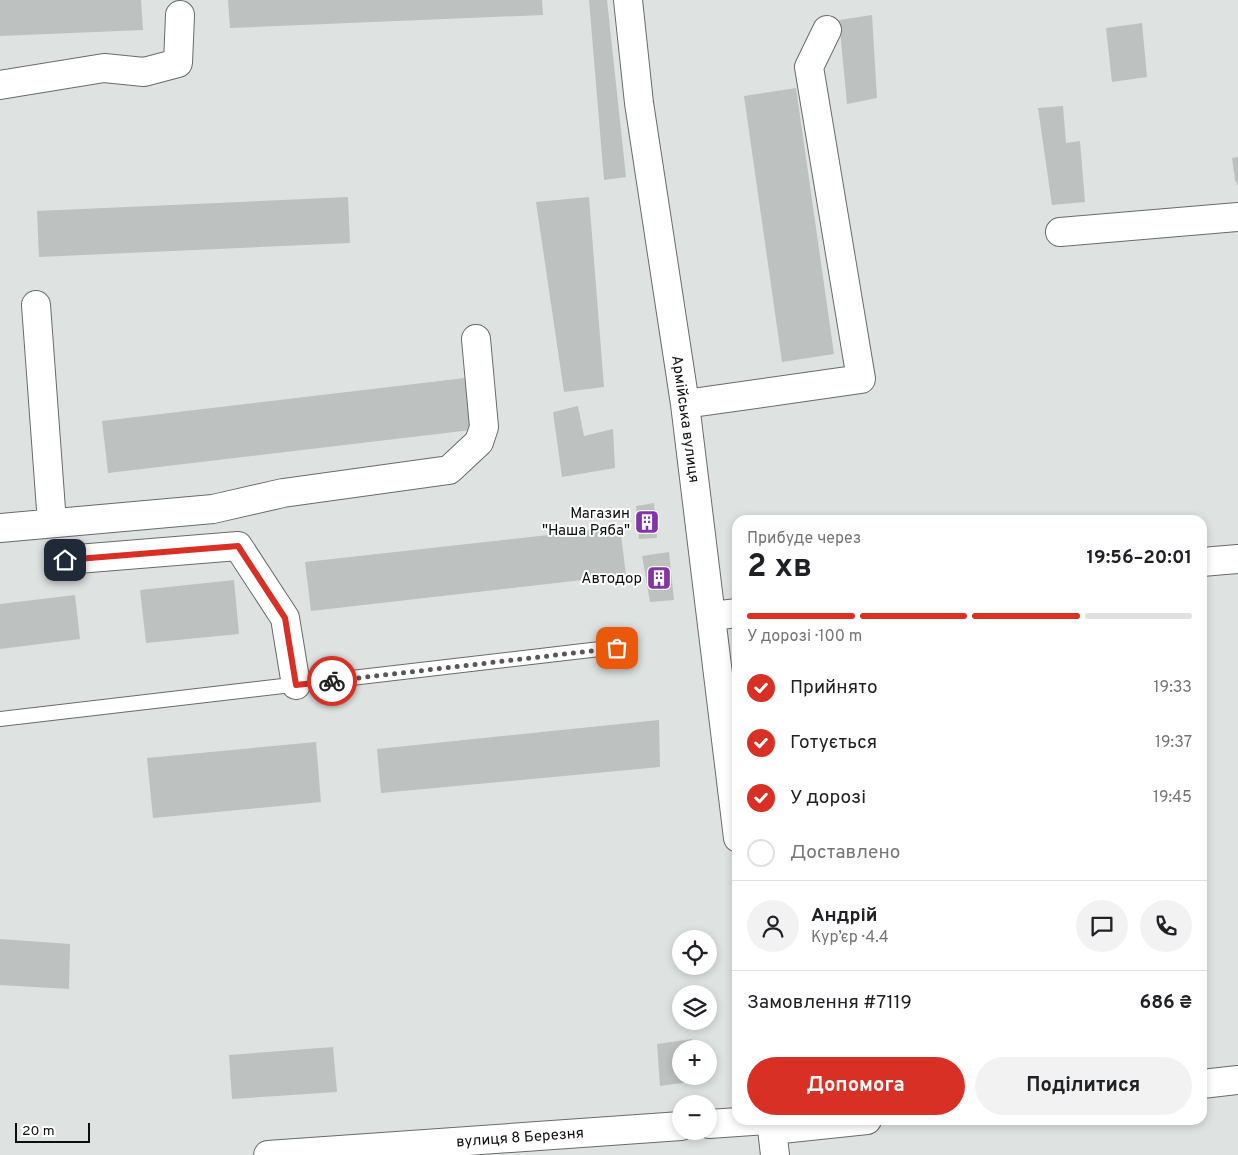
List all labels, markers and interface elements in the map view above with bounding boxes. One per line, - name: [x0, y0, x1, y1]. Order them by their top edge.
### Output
- street label: Армійська вулиця: [666, 354, 703, 484]
- place label: Магазин "Наша Ряба": [542, 505, 630, 541]
- building icon: Магазин "Наша Ряба": [634, 509, 660, 535]
- text: Прибуде через: [747, 529, 861, 549]
- pin: [44, 539, 86, 581]
- icon: home: [51, 546, 79, 574]
- text: 19:56–20:01: [1086, 546, 1192, 570]
- text: 2 хв: [747, 548, 812, 588]
- building icon: Автодор: [646, 565, 672, 591]
- place label: Автодор: [581, 570, 642, 589]
- pin: [596, 627, 638, 669]
- text: У дорозі · 100 m: [747, 627, 862, 647]
- icon: bag: [603, 634, 631, 662]
- courier: [307, 656, 357, 706]
- icon: bike: [318, 667, 346, 695]
- icon: check: [747, 674, 775, 702]
- text: Прийнято: [790, 676, 878, 700]
- text: 19:33: [1154, 678, 1192, 698]
- icon: check: [747, 729, 775, 757]
- text: Готується: [790, 731, 877, 755]
- text: 19:37: [1155, 733, 1192, 753]
- icon: check: [747, 784, 775, 812]
- text: У дорозі: [790, 786, 866, 810]
- text: 19:45: [1153, 788, 1192, 808]
- text: Доставлено: [790, 841, 900, 865]
- button: person: [747, 900, 799, 952]
- button: chat: [1076, 900, 1128, 952]
- button: phone: [1140, 900, 1192, 952]
- text: Андрій: [811, 904, 878, 928]
- text: Кур’єр · 4.4: [811, 928, 889, 948]
- map controls: [672, 930, 717, 1140]
- button: locate: [672, 930, 717, 975]
- button: layers: [672, 985, 717, 1030]
- text: Замовлення #7119: [747, 991, 912, 1015]
- text: 686 ₴: [1139, 991, 1192, 1015]
- button: +: [672, 1040, 717, 1085]
- button: Допомога: [747, 1057, 965, 1115]
- button: Поділитися: [975, 1057, 1192, 1115]
- button: −: [672, 1095, 717, 1140]
- scale bar: [15, 1120, 90, 1143]
- text: 20 m: [22, 1123, 55, 1140]
- street label: вулиця 8 Березня: [456, 1125, 585, 1152]

